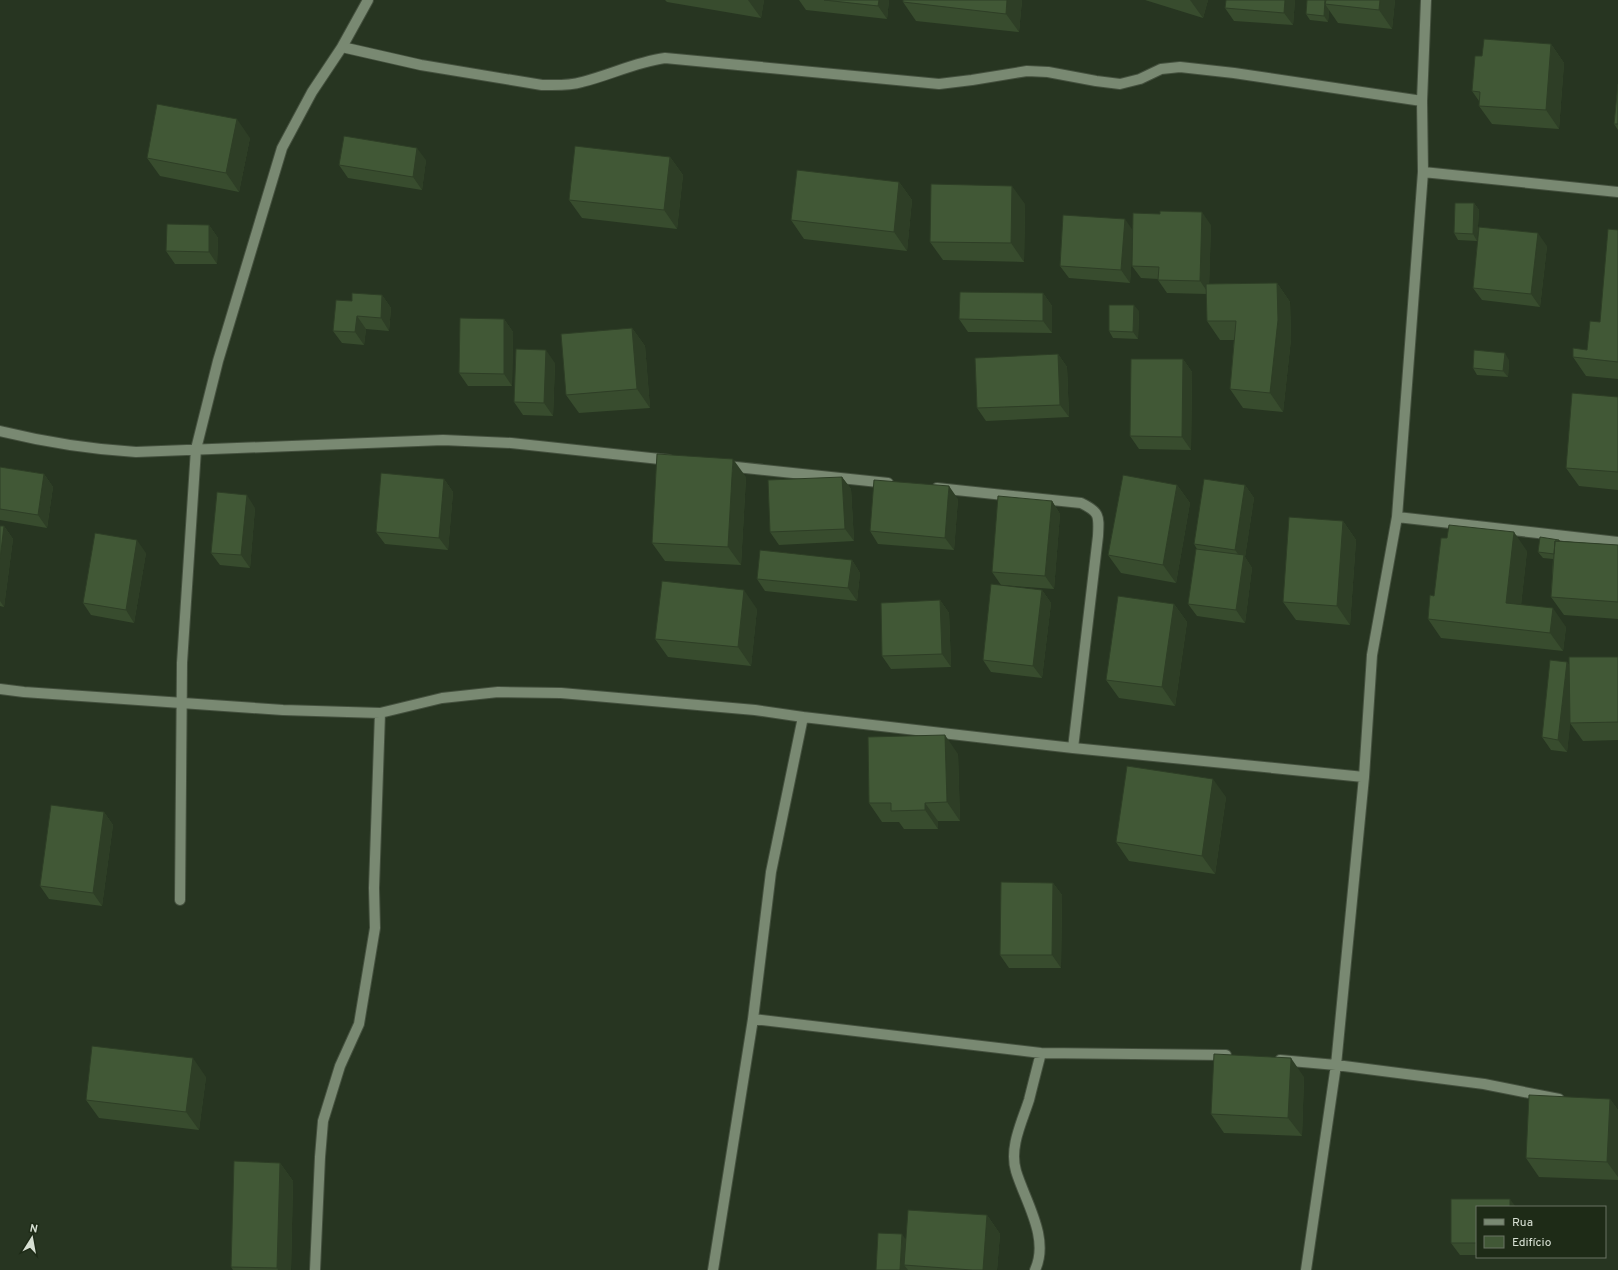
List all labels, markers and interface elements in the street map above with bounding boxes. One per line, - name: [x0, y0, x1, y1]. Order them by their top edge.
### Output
- legend: [1476, 1206, 1606, 1258]
- text: Rua: [1512, 1215, 1533, 1231]
- north arrow: [12, 1218, 52, 1258]
- text: N: [29, 1222, 39, 1237]
- text: Edifício: [1512, 1235, 1552, 1251]

